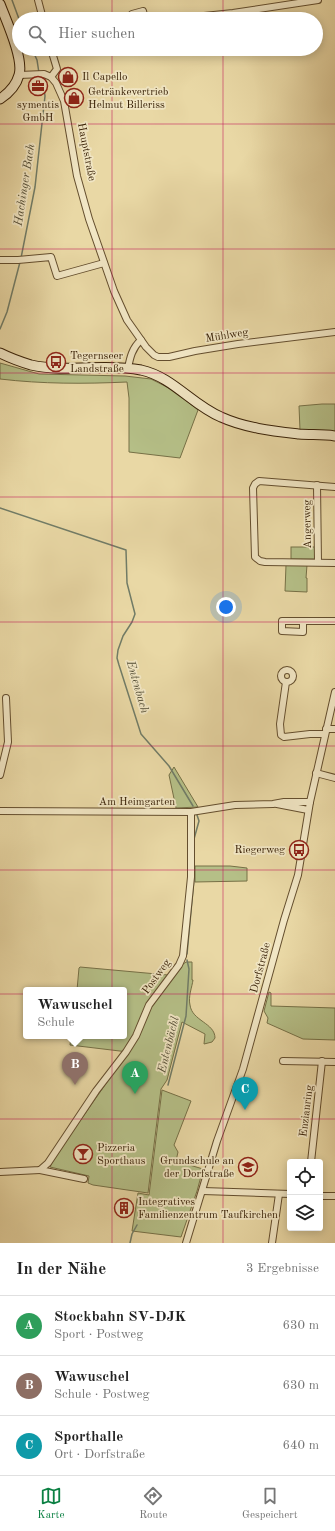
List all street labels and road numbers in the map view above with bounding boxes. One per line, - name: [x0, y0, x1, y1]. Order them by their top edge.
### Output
- street label: Hauptstraße: [75, 122, 97, 182]
- street label: Mühlweg: [205, 327, 249, 345]
- street label: Angerweg: [302, 499, 314, 549]
- street label: Am Heimgarten: [99, 797, 175, 808]
- street label: Dorfstraße: [249, 942, 273, 994]
- street label: Postweg: [141, 958, 173, 996]
- street label: Enzianring: [298, 1084, 316, 1138]

